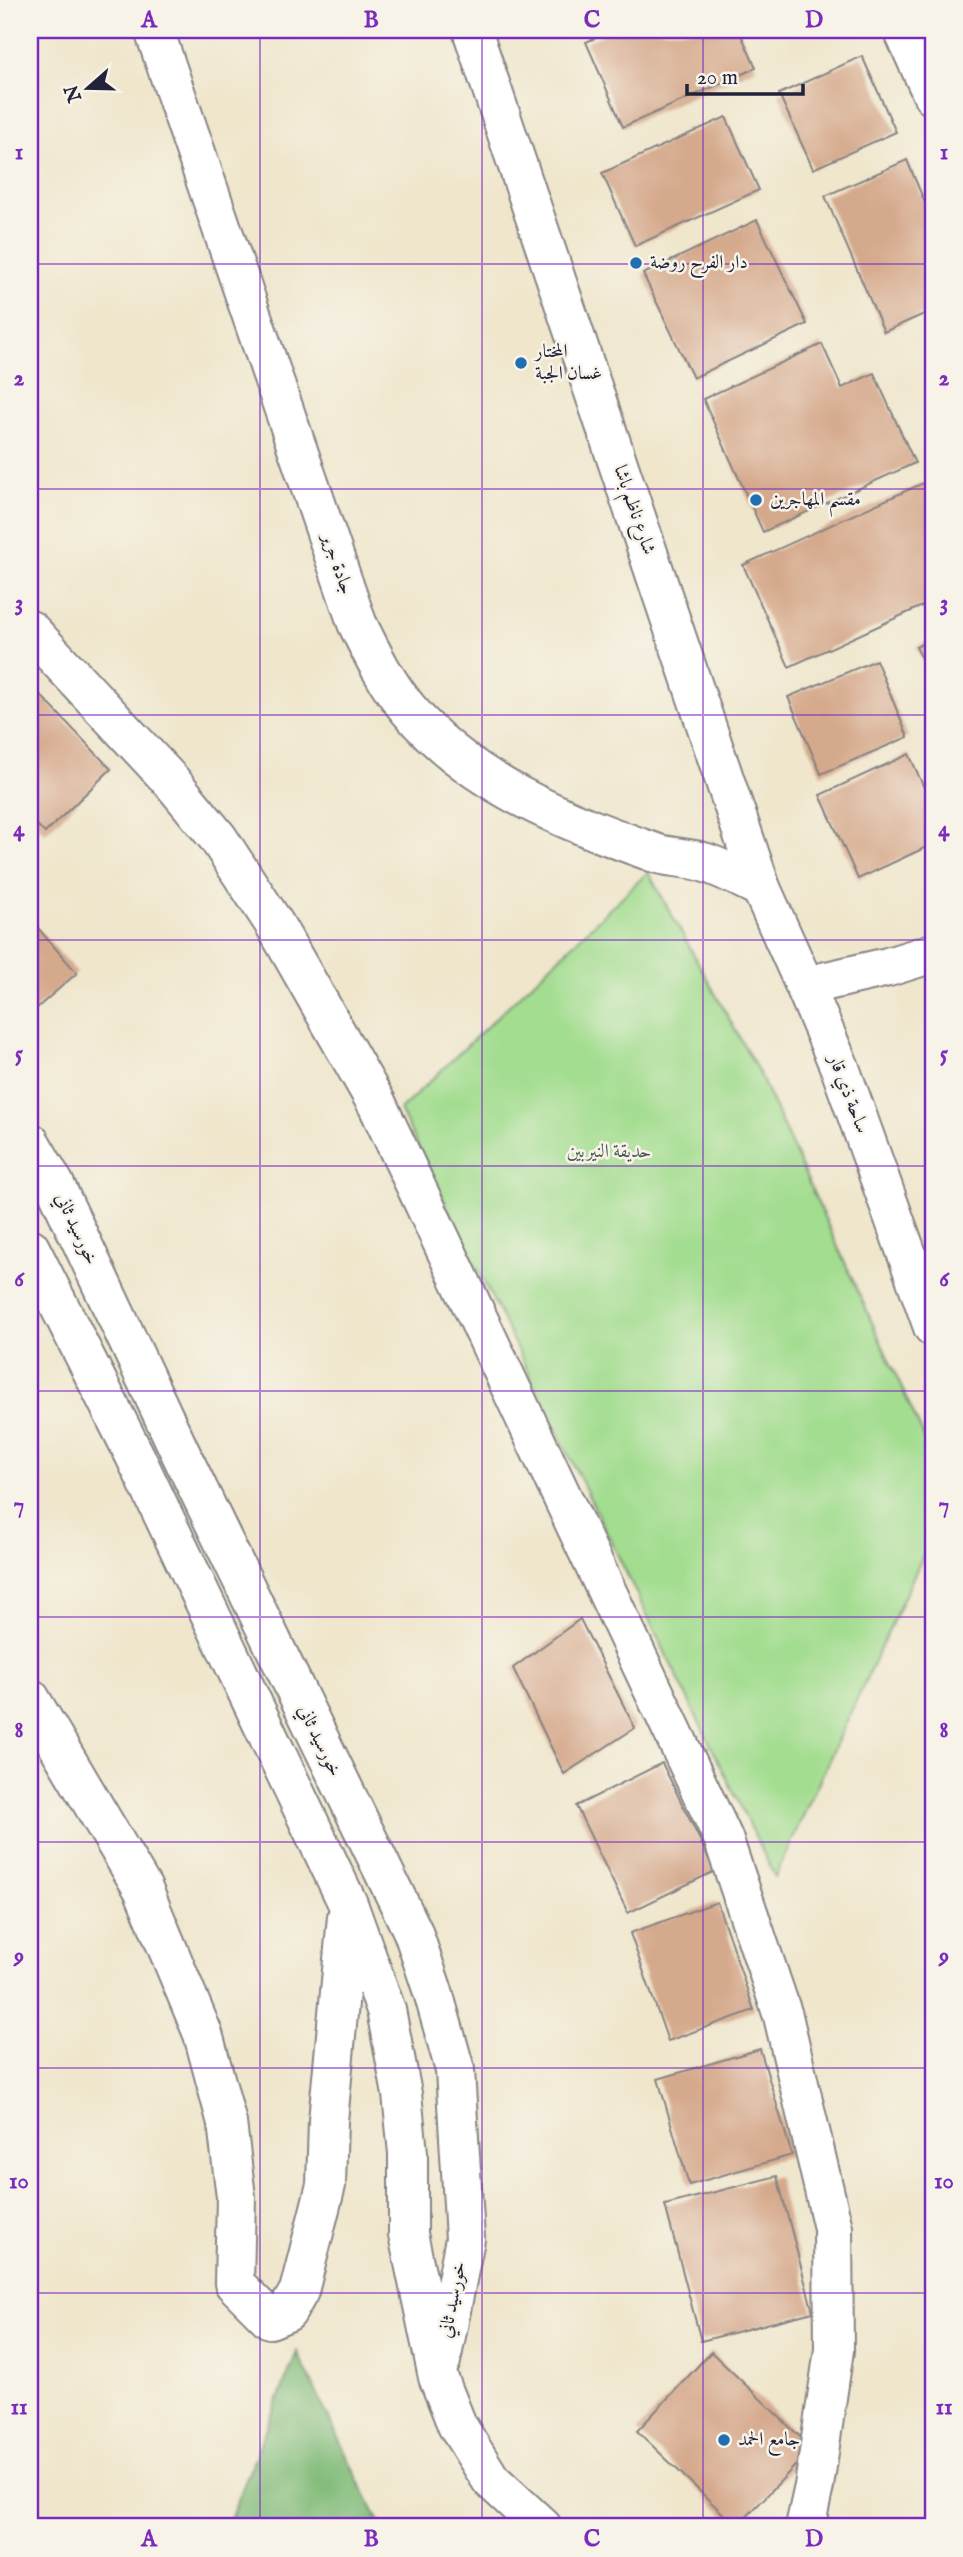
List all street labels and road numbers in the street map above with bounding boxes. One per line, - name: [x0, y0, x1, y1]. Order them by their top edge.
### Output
- street label: شارع ناظم باشا: [603, 462, 660, 560]
- street label: جادة جرير: [315, 528, 359, 598]
- street label: ساحة ذي قار: [819, 1049, 874, 1138]
- street label: خورسيد ثاني: [47, 1189, 103, 1270]
- street label: خورسيد ثاني: [290, 1701, 347, 1782]
- street label: خورسيد ثاني: [434, 2260, 474, 2340]

